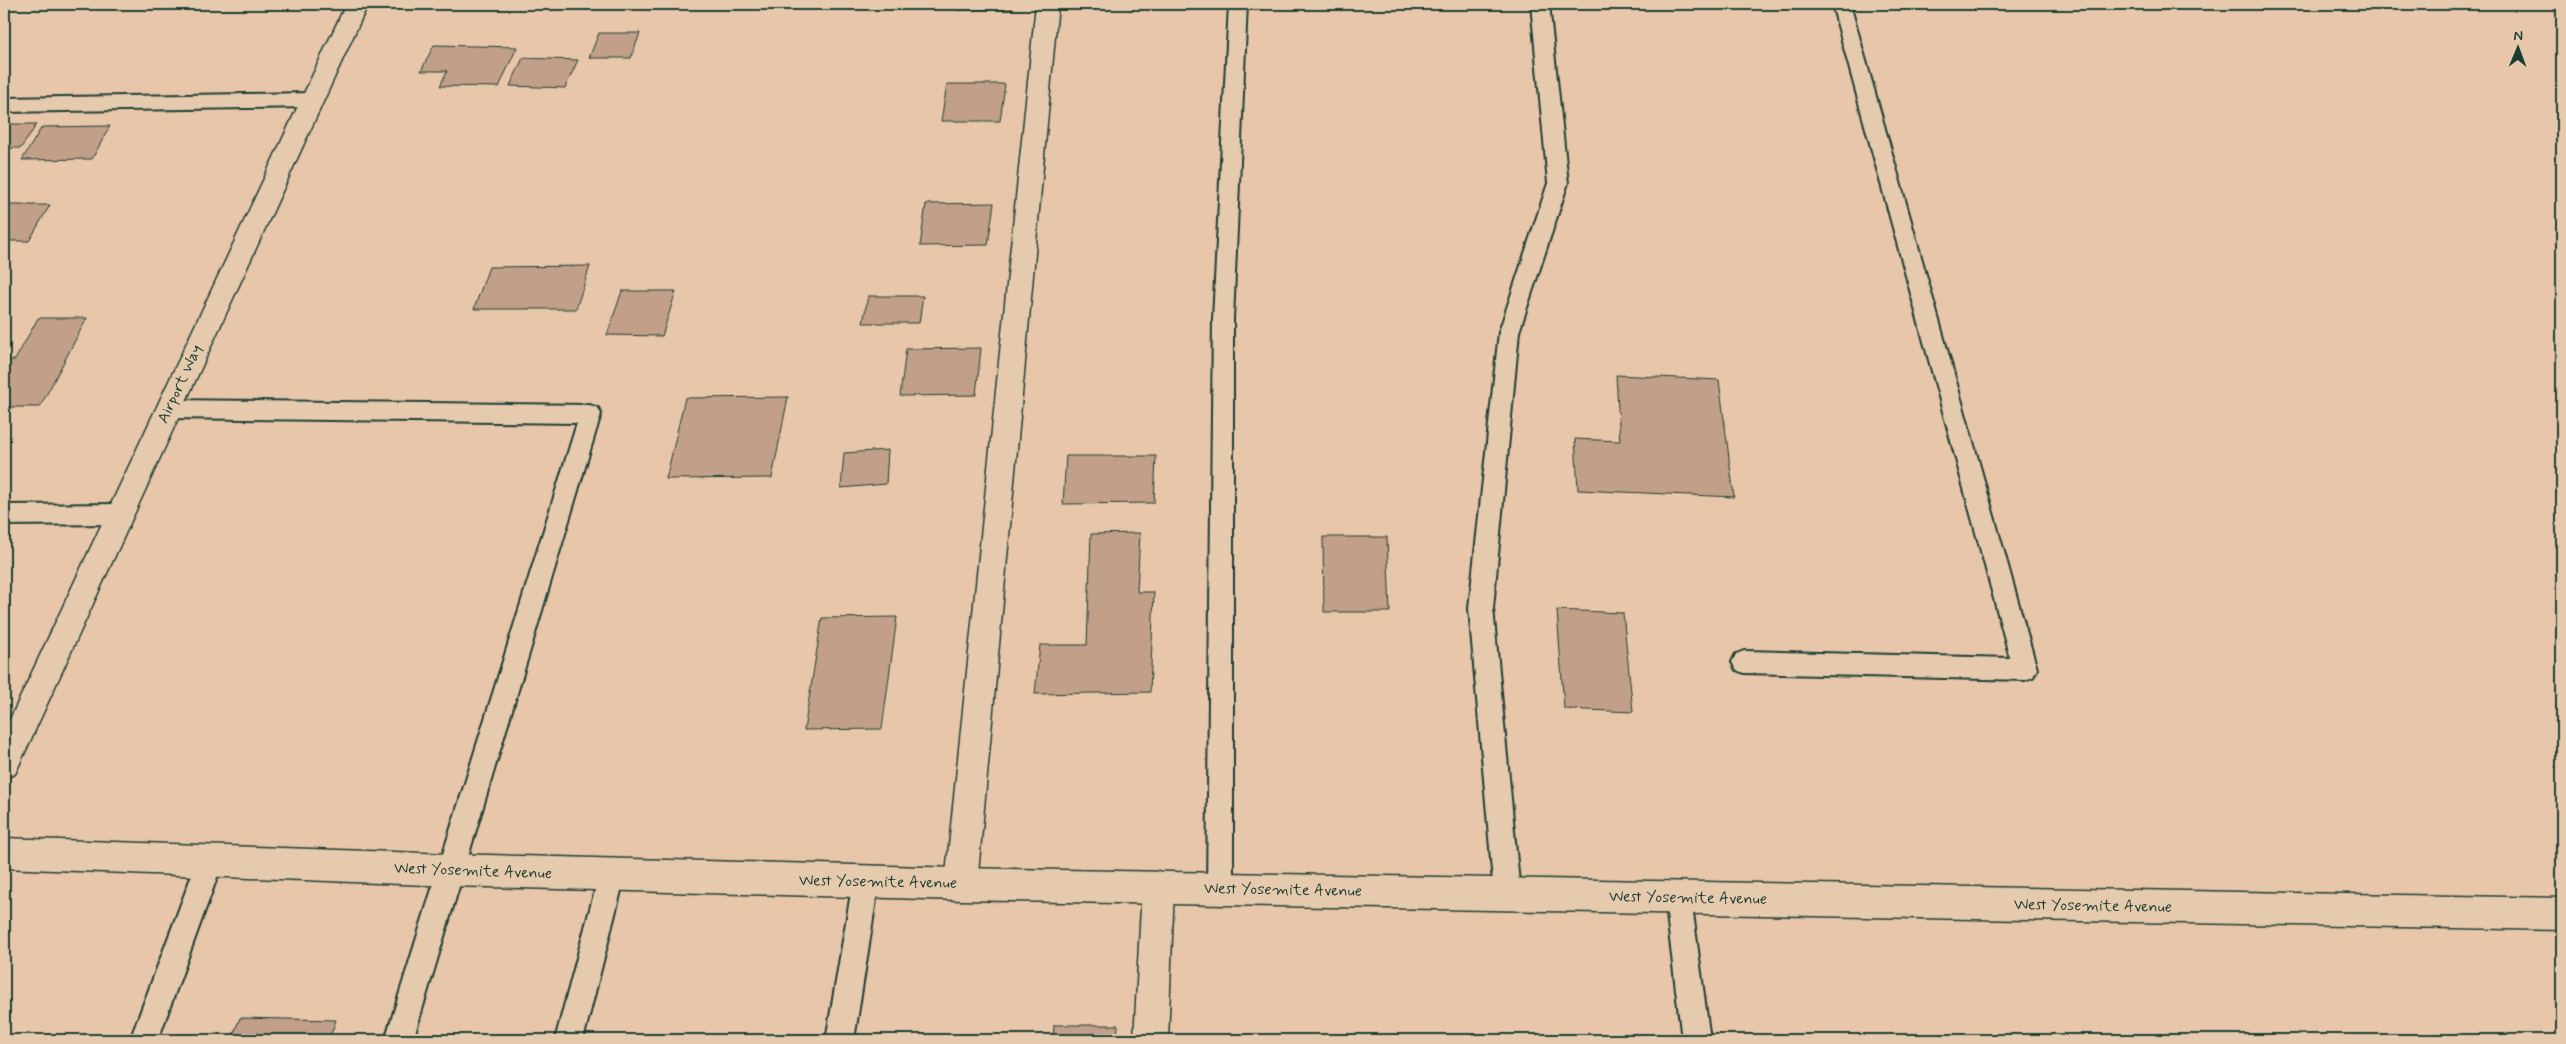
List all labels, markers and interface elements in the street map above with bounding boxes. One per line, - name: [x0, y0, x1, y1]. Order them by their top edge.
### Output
- north arrow: [2494, 22, 2544, 72]
- text: N: [2513, 27, 2523, 45]
- street label: Airport Way: [153, 341, 207, 427]
- street label: West Yosemite Avenue: [394, 858, 552, 884]
- street label: West Yosemite Avenue: [799, 870, 957, 894]
- street label: West Yosemite Avenue: [1204, 878, 1362, 902]
- street label: West Yosemite Avenue: [1609, 886, 1767, 910]
- street label: West Yosemite Avenue: [2014, 894, 2172, 918]

